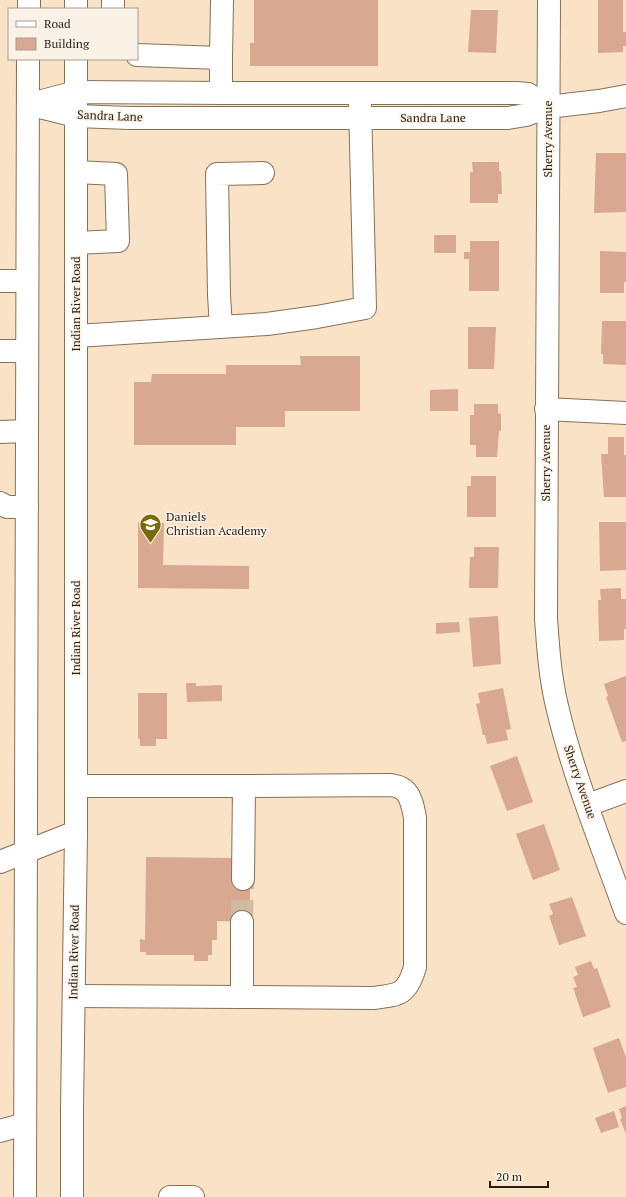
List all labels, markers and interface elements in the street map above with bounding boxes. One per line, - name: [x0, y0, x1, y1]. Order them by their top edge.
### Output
- legend: [8, 8, 138, 60]
- text: Road: [44, 16, 71, 31]
- text: Building: [44, 36, 90, 51]
- street label: Sherry Avenue: [540, 101, 555, 177]
- street label: Sandra Lane: [77, 107, 143, 124]
- street label: Sandra Lane: [400, 110, 466, 125]
- street label: Indian River Road: [68, 256, 83, 352]
- street label: Sherry Avenue: [538, 425, 553, 501]
- place label: Daniels Christian Academy: [166, 509, 268, 538]
- school or university icon: Daniels Christian Academy: [138, 511, 164, 544]
- street label: Indian River Road: [68, 580, 83, 676]
- street label: Sherry Avenue: [561, 743, 600, 821]
- street label: Indian River Road: [65, 904, 82, 1000]
- scale bar: [490, 1163, 548, 1189]
- text: 20 m: [496, 1169, 523, 1184]

